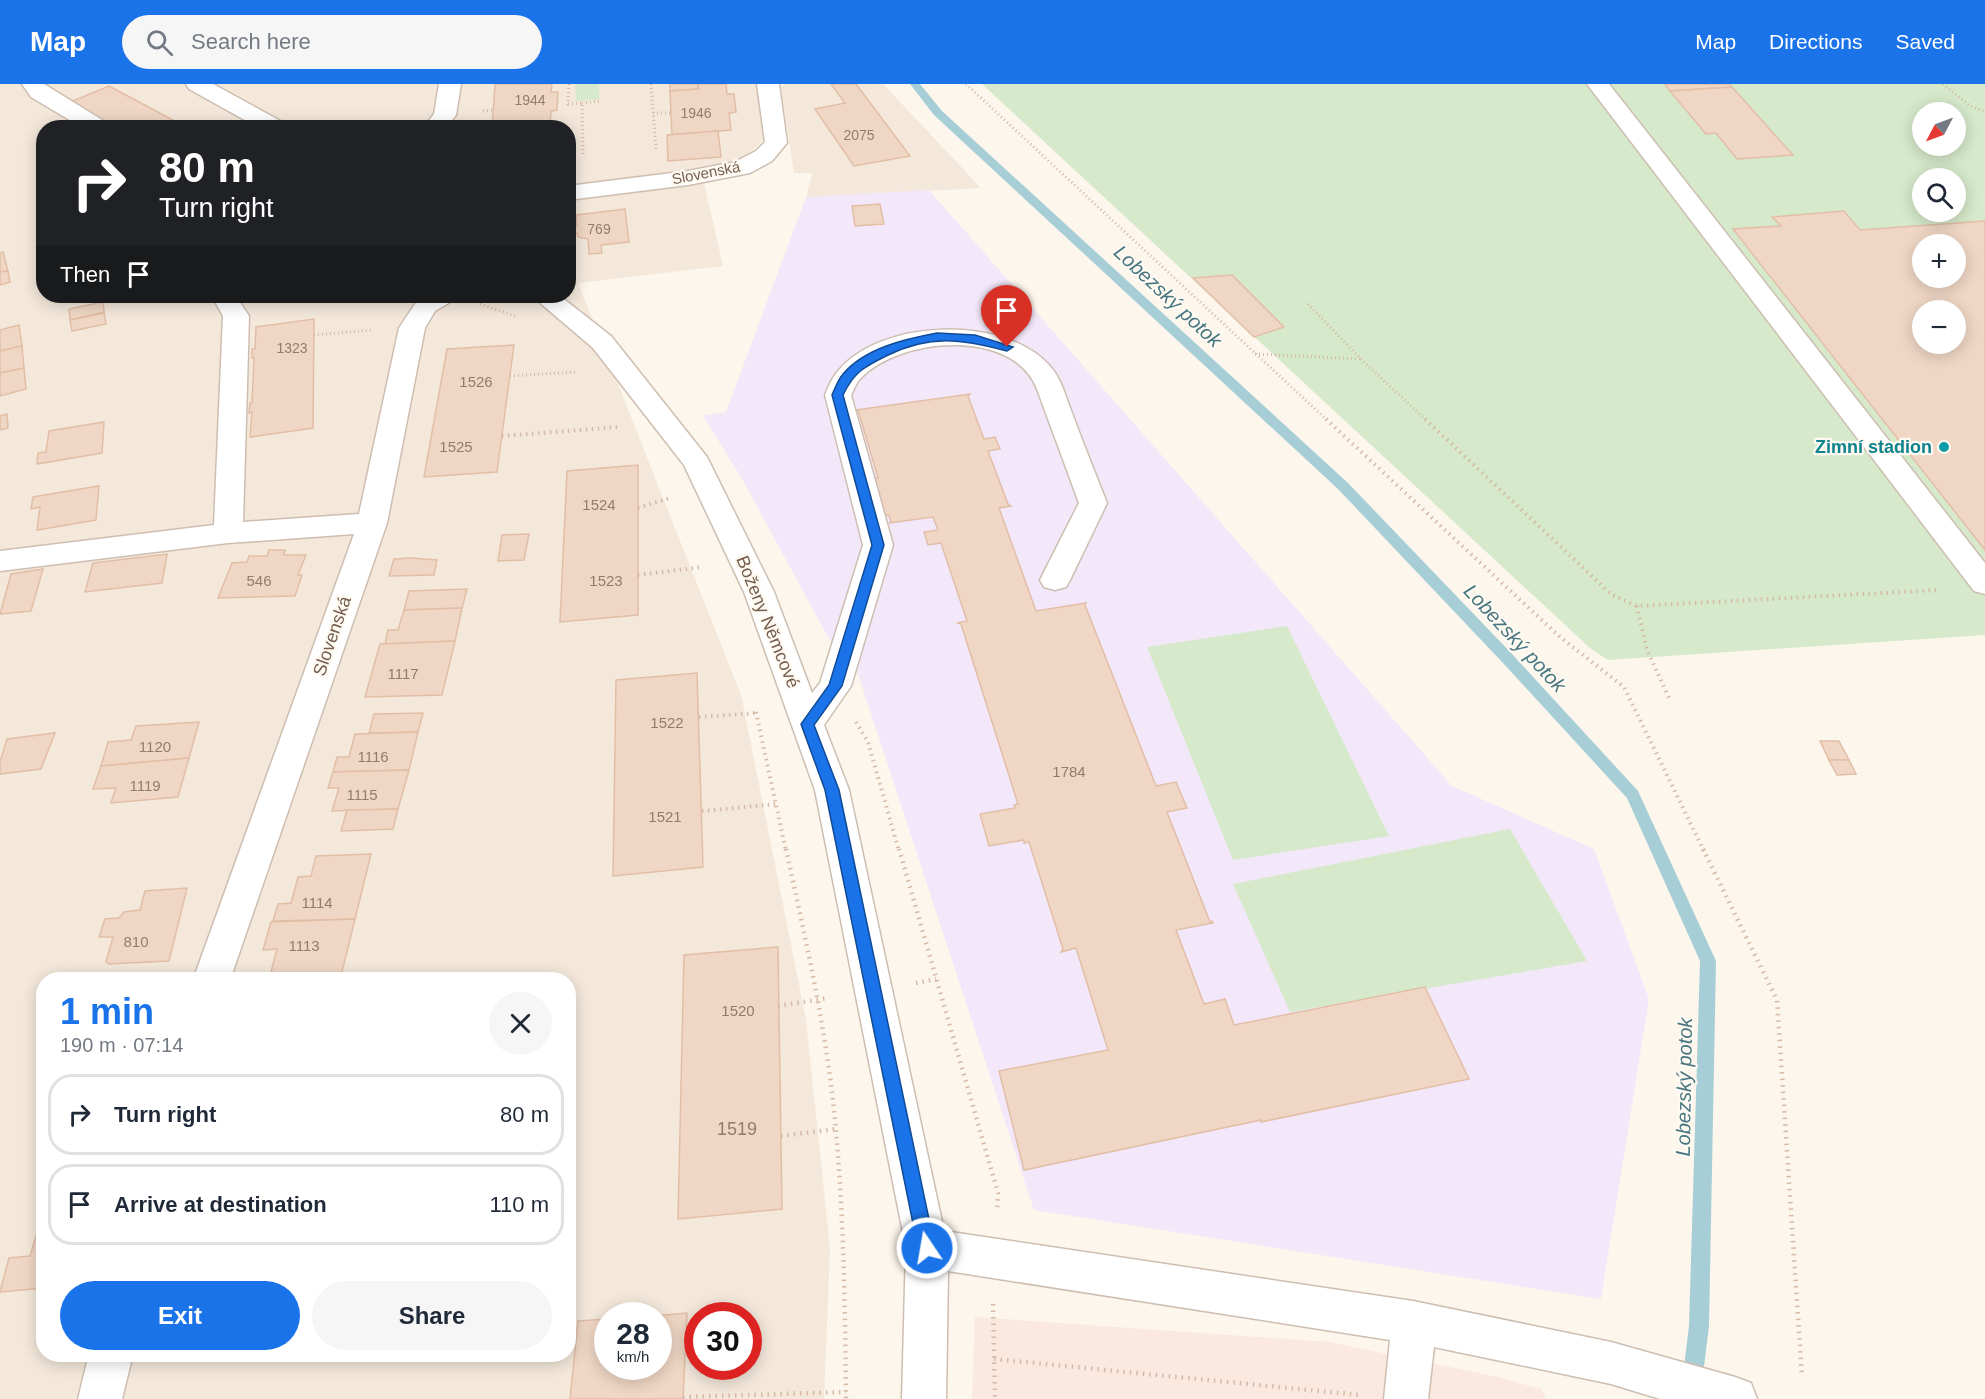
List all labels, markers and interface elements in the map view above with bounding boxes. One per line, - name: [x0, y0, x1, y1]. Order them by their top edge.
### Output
- search box: [122, 15, 542, 69]
- text: Map: [30, 26, 86, 57]
- icon: search: [143, 26, 176, 59]
- text: Search here: [191, 29, 311, 54]
- text: Map: [1695, 30, 1736, 53]
- text: Directions: [1769, 30, 1862, 53]
- text: Saved: [1895, 30, 1955, 53]
- house number: 1944: [514, 92, 546, 108]
- north arrow: [1912, 102, 1966, 156]
- map controls: [1912, 102, 1966, 354]
- house number: 1946: [680, 105, 712, 121]
- house number: 2075: [843, 127, 875, 143]
- icon: right: [60, 144, 138, 222]
- text: 80 m: [159, 144, 255, 191]
- street label: Slovenská: [670, 157, 742, 187]
- button: search: [1912, 168, 1966, 222]
- text: Turn right: [159, 193, 274, 223]
- house number: 769: [587, 221, 611, 237]
- button: +: [1912, 234, 1966, 288]
- water label: Lobezský potok: [1110, 241, 1227, 352]
- icon: arrive: [122, 258, 155, 291]
- text: Then: [60, 262, 110, 287]
- pin: [981, 285, 1032, 347]
- icon: arrive: [990, 294, 1023, 327]
- button: −: [1912, 300, 1966, 354]
- house number: 1323: [276, 340, 308, 356]
- house number: 1526: [459, 373, 493, 390]
- place label: Zimní stadion: [1815, 437, 1932, 457]
- house number: 1525: [439, 438, 473, 455]
- marker: Zimní stadion: [1937, 440, 1951, 454]
- house number: 1524: [582, 496, 616, 513]
- street label: Boženy Němcové: [732, 553, 804, 691]
- house number: 546: [246, 572, 272, 589]
- house number: 1523: [589, 572, 623, 589]
- water label: Lobezský potok: [1460, 580, 1571, 697]
- street label: Slovenská: [309, 593, 355, 679]
- house number: 1117: [387, 665, 419, 682]
- house number: 1522: [650, 714, 684, 731]
- house number: 1120: [139, 738, 171, 755]
- house number: 1116: [357, 748, 389, 765]
- house number: 1784: [1052, 763, 1086, 780]
- house number: 1119: [129, 777, 161, 794]
- house number: 1115: [346, 786, 378, 803]
- house number: 1521: [648, 808, 682, 825]
- house number: 1114: [301, 894, 333, 911]
- house number: 810: [123, 933, 149, 950]
- house number: 1113: [288, 937, 320, 954]
- text: 1 min: [60, 991, 154, 1032]
- button: close: [489, 992, 552, 1055]
- house number: 1520: [721, 1002, 755, 1019]
- water label: Lobezský potok: [1672, 1016, 1696, 1157]
- text: 190 m · 07:14: [60, 1034, 183, 1056]
- icon: right: [63, 1098, 96, 1131]
- text: Turn right: [114, 1102, 216, 1127]
- text: 80 m: [500, 1102, 549, 1127]
- house number: 1519: [717, 1119, 757, 1139]
- icon: arrive: [63, 1188, 96, 1221]
- text: Arrive at destination: [114, 1192, 327, 1217]
- text: 110 m: [489, 1192, 549, 1217]
- position arrow: [895, 1216, 959, 1280]
- button: Exit: [60, 1281, 300, 1350]
- button: Share: [312, 1281, 552, 1350]
- speed limit sign: 30: [684, 1302, 762, 1380]
- text: 28: [616, 1317, 650, 1350]
- text: km/h: [617, 1348, 649, 1365]

